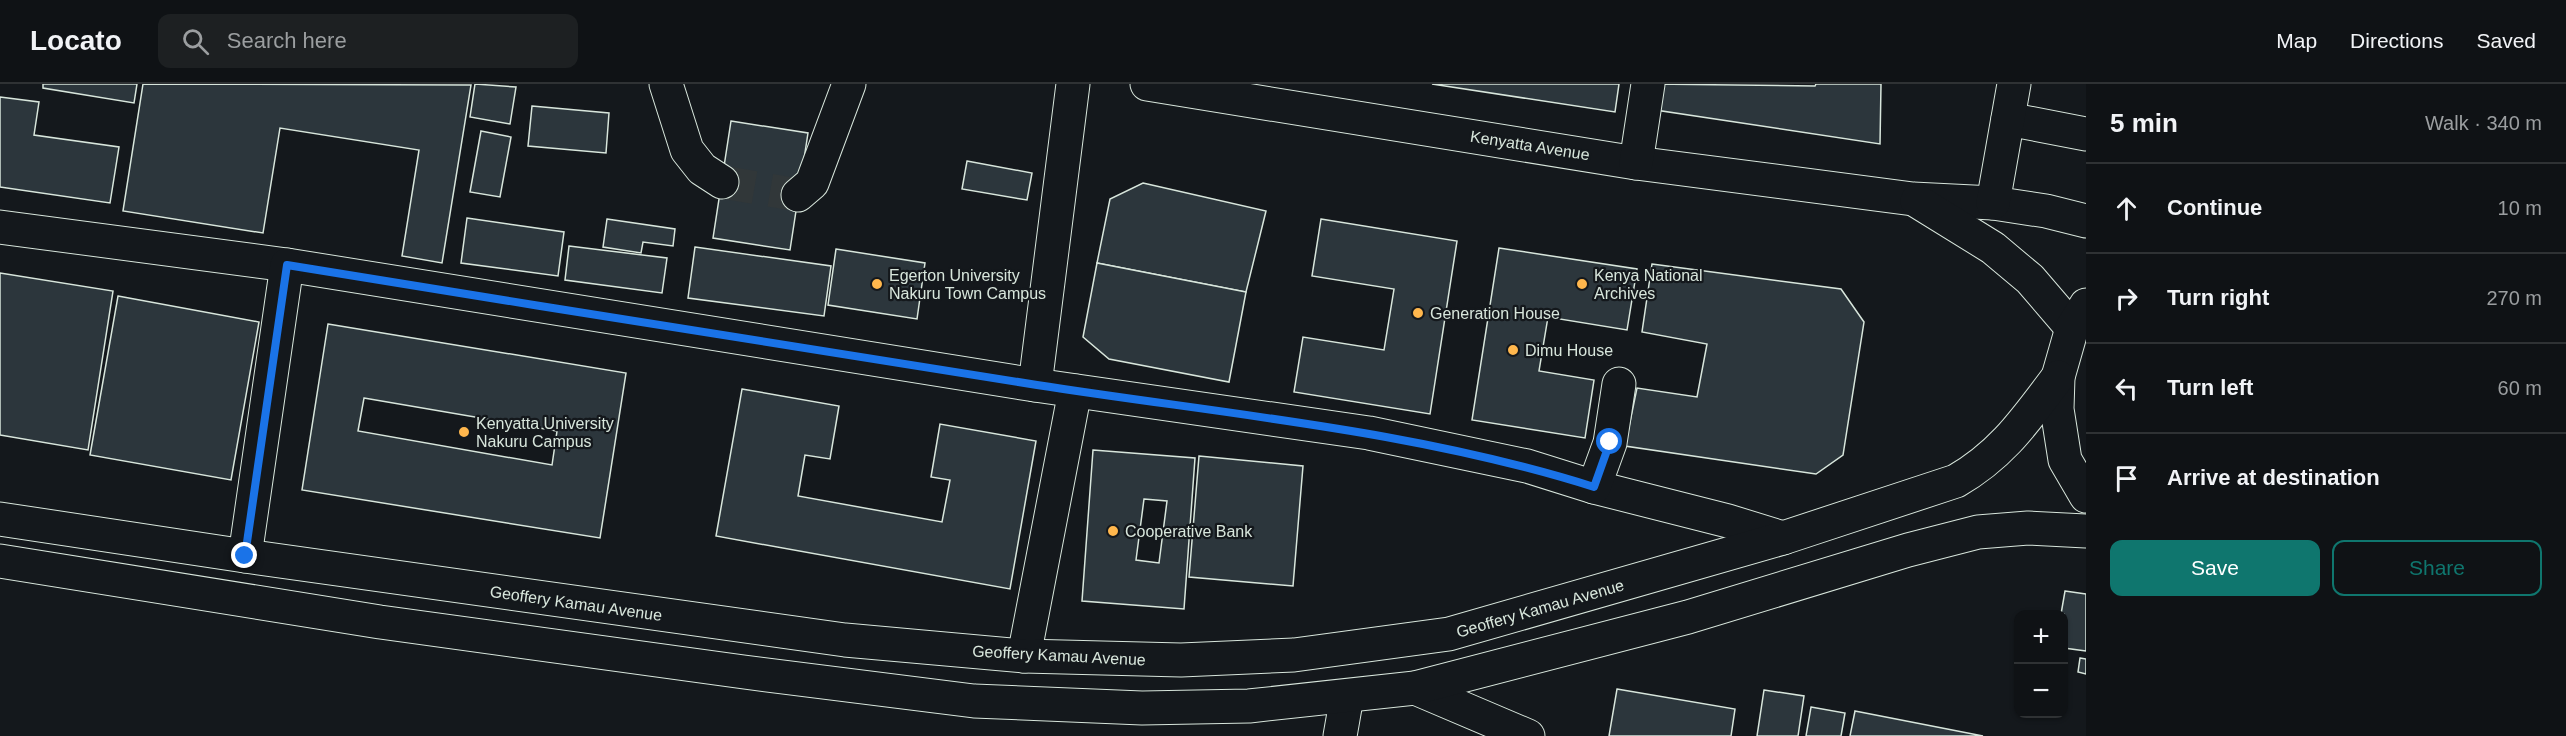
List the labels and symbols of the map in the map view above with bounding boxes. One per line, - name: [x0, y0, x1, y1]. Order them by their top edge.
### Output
- street label: Kenyatta Avenue: [1469, 128, 1591, 163]
- place label: Egerton University Nakuru Town Campus: [889, 267, 1046, 302]
- place label: Kenya National Archives: [1594, 267, 1703, 302]
- marker: Egerton University Nakuru Town Campus: [870, 277, 884, 291]
- marker: Kenya National Archives: [1575, 277, 1589, 291]
- place label: Generation House: [1430, 305, 1560, 322]
- marker: Generation House: [1411, 306, 1425, 320]
- place label: Dimu House: [1525, 342, 1613, 359]
- marker: Dimu House: [1506, 343, 1520, 357]
- place label: Kenyatta University Nakuru Campus: [476, 415, 614, 450]
- marker: Kenyatta University Nakuru Campus: [457, 425, 471, 439]
- route start: [1596, 428, 1622, 454]
- place label: Cooperative Bank: [1125, 523, 1253, 540]
- marker: Cooperative Bank: [1106, 524, 1120, 538]
- route end: [231, 542, 257, 568]
- street label: Geoffery Kamau Avenue: [1454, 576, 1626, 641]
- street label: Geoffery Kamau Avenue: [489, 583, 663, 624]
- street label: Geoffery Kamau Avenue: [972, 642, 1146, 669]

